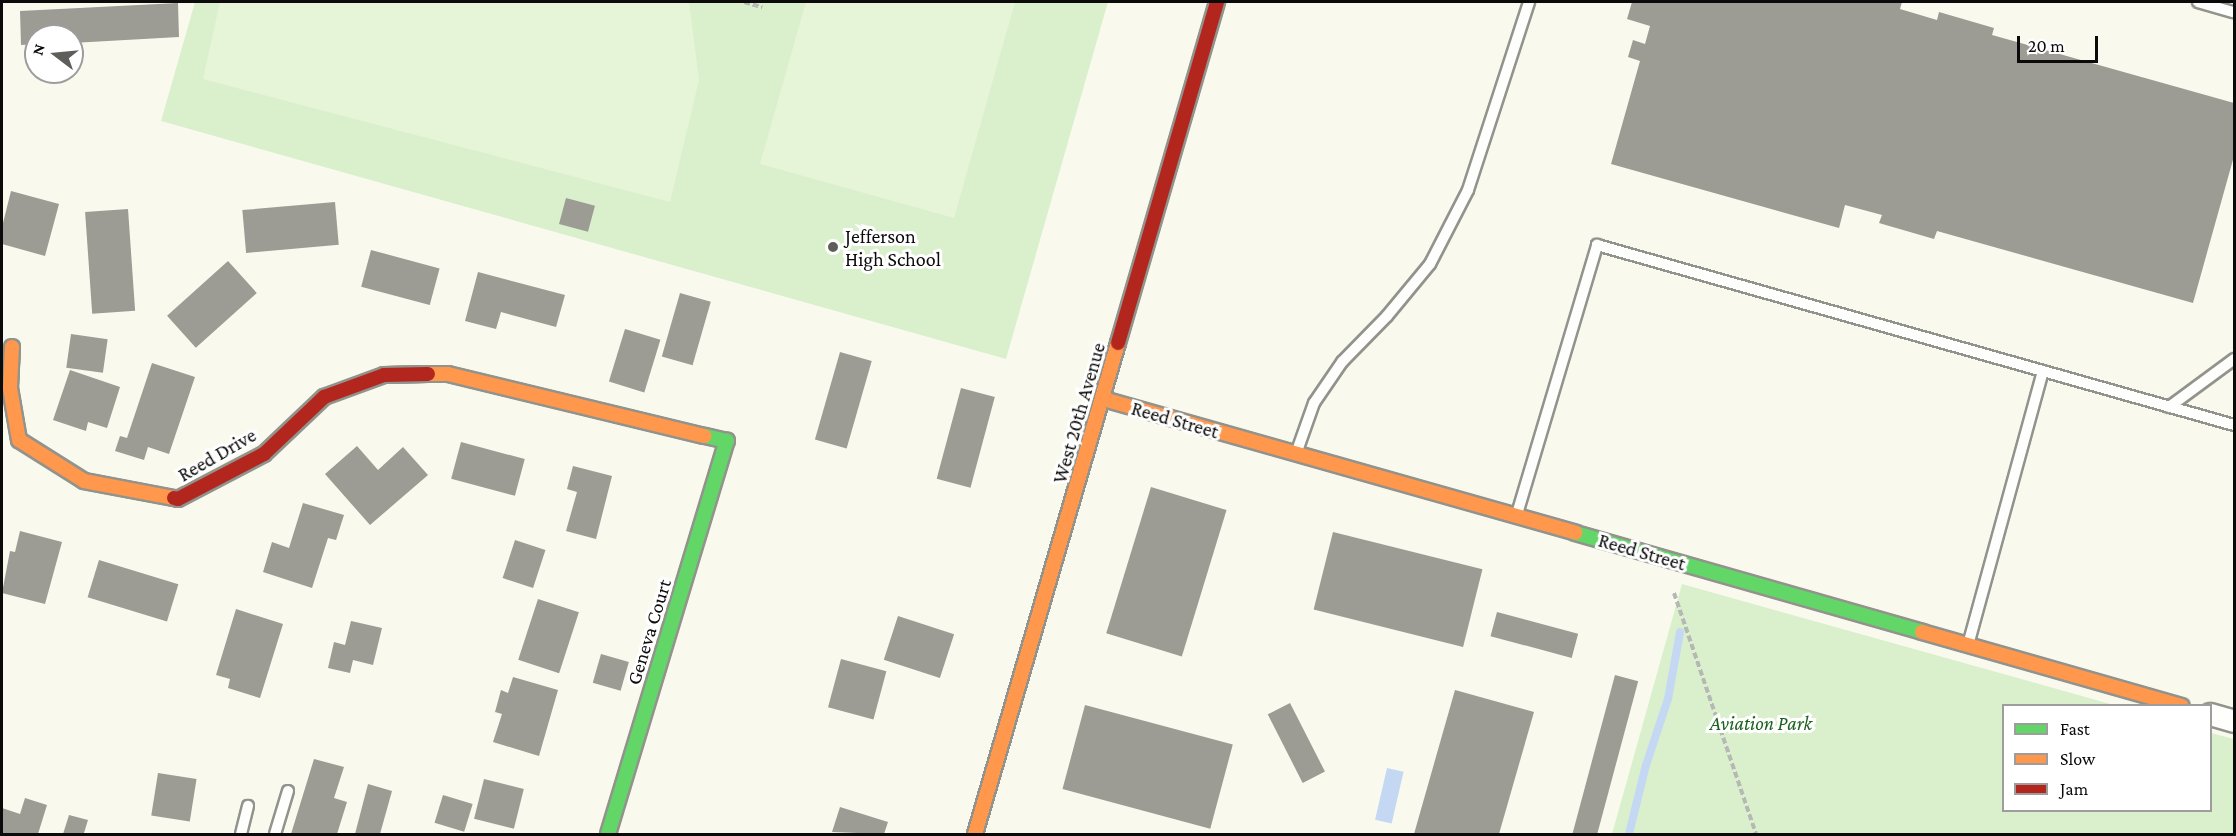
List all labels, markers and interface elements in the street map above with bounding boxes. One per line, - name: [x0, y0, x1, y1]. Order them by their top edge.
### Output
- north arrow: [24, 24, 84, 84]
- scale bar: [2020, 24, 2101, 62]
- text: 20 m: [2028, 36, 2065, 56]
- text: N: [28, 42, 48, 57]
- place label: Jefferson High School: [845, 224, 941, 271]
- marker: Jefferson High School: [826, 240, 840, 254]
- street label: West 20th Avenue: [1047, 340, 1111, 486]
- street label: Reed Street: [1129, 396, 1221, 444]
- street label: Reed Drive: [174, 423, 260, 487]
- street label: Reed Street: [1596, 528, 1688, 576]
- street label: Geneva Court: [622, 576, 676, 688]
- legend: [2002, 704, 2212, 812]
- park label: Aviation Park: [1710, 711, 1812, 735]
- text: Fast: [2060, 719, 2090, 739]
- text: Slow: [2060, 749, 2095, 769]
- text: Jam: [2060, 779, 2088, 799]

